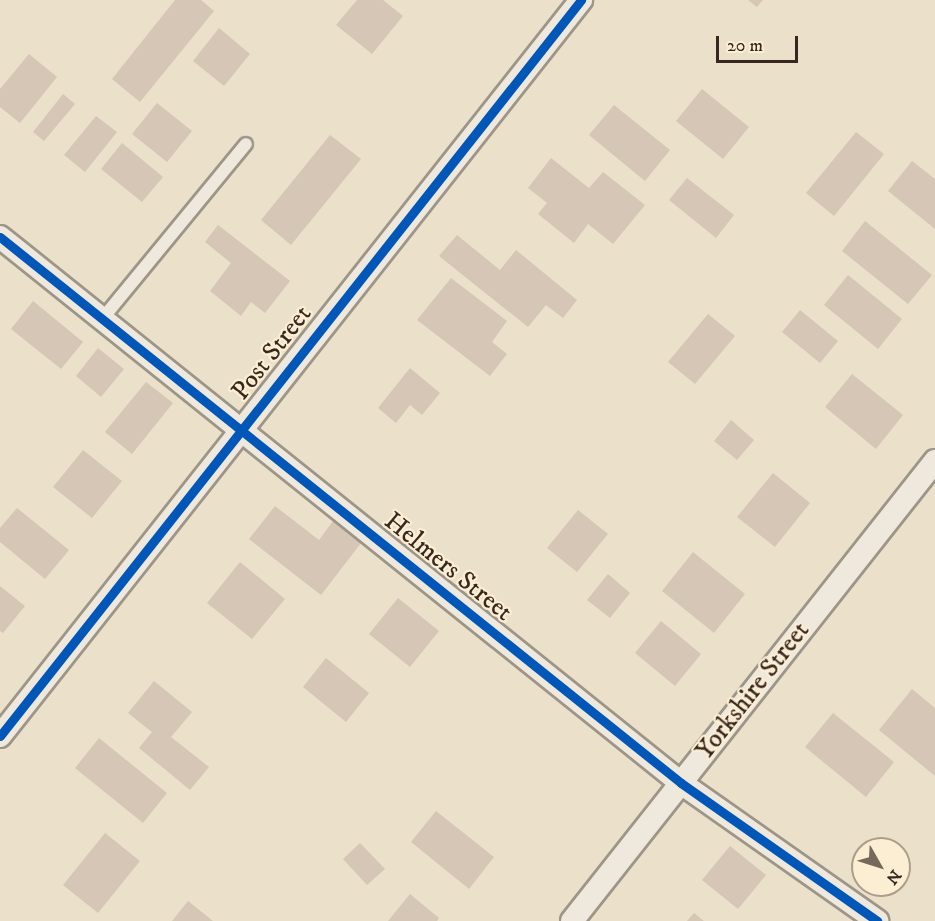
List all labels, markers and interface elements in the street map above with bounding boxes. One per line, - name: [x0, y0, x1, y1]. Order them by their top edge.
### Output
- scale bar: [719, 24, 802, 62]
- text: 20 m: [727, 35, 763, 57]
- street label: Post Street: [225, 300, 319, 406]
- street label: Helmers Street: [378, 506, 518, 628]
- street label: Yorkshire Street: [690, 616, 816, 766]
- north arrow: [851, 837, 911, 897]
- text: N: [882, 866, 905, 888]

